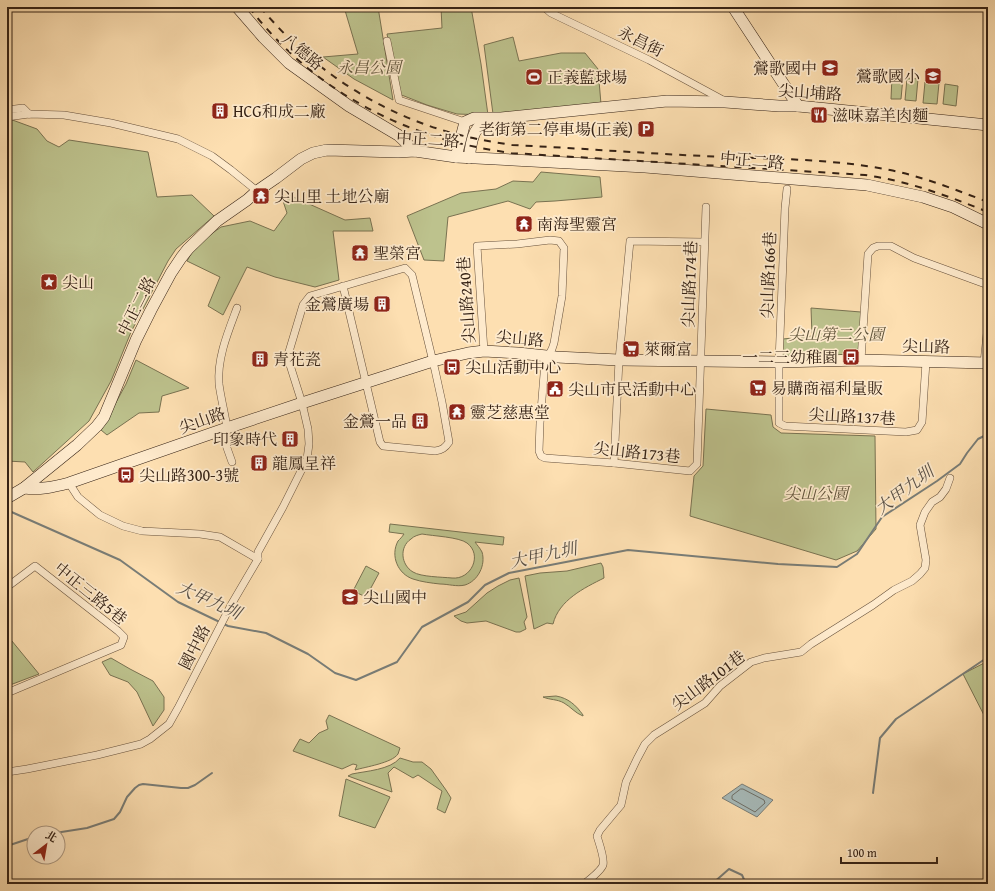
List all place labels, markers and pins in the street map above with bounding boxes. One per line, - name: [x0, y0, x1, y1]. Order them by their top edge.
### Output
- place label: 鶯歌國中: [753, 56, 817, 80]
- school or university icon: 鶯歌國中: [820, 58, 840, 78]
- place label: 鶯歌國小: [856, 64, 920, 88]
- place label: 正義藍球場: [547, 65, 627, 89]
- school or university icon: 鶯歌國小: [923, 66, 943, 86]
- sports icon: 正義藍球場: [524, 67, 544, 87]
- place label: HCG和成二廠: [233, 99, 326, 123]
- building icon: HCG和成二廠: [210, 101, 230, 121]
- place label: 滋味嘉羊肉麵: [832, 103, 928, 127]
- restaurant icon: 滋味嘉羊肉麵: [809, 105, 829, 125]
- place label: 老街第二停車場(正義): [479, 117, 633, 141]
- parking icon: 老街第二停車場(正義): [636, 119, 656, 139]
- place label: 尖山里 土地公廟: [274, 184, 390, 208]
- temple icon: 尖山里 土地公廟: [251, 186, 271, 206]
- place label: 南海聖靈宮: [537, 212, 617, 236]
- temple icon: 南海聖靈宮: [514, 214, 534, 234]
- place label: 聖榮宮: [373, 241, 421, 265]
- temple icon: 聖榮宮: [350, 243, 370, 263]
- place label: 尖山: [62, 270, 94, 294]
- place icon: 尖山: [39, 272, 59, 292]
- place label: 金鶯廣場: [305, 292, 369, 316]
- building icon: 金鶯廣場: [372, 294, 392, 314]
- place label: 萊爾富: [644, 337, 692, 361]
- supermarket icon: 萊爾富: [621, 339, 641, 359]
- place label: 一二三幼稚園: [742, 345, 838, 369]
- place label: 青花瓷: [273, 347, 321, 371]
- bus stop icon: 一二三幼稚園: [841, 347, 861, 367]
- building icon: 青花瓷: [250, 349, 270, 369]
- place label: 尖山活動中心: [465, 355, 561, 379]
- bus stop icon: 尖山活動中心: [442, 357, 462, 377]
- place label: 易購商福利量販: [771, 376, 883, 400]
- place label: 尖山市民活動中心: [568, 377, 696, 401]
- supermarket icon: 易購商福利量販: [748, 378, 768, 398]
- public building icon: 尖山市民活動中心: [545, 379, 565, 399]
- place label: 靈芝慈惠堂: [470, 400, 550, 424]
- temple icon: 靈芝慈惠堂: [447, 402, 467, 422]
- place label: 金鶯一品: [343, 409, 407, 433]
- building icon: 金鶯一品: [410, 411, 430, 431]
- place label: 印象時代: [213, 427, 277, 451]
- building icon: 印象時代: [280, 429, 300, 449]
- place label: 龍鳳呈祥: [272, 451, 336, 475]
- building icon: 龍鳳呈祥: [249, 453, 269, 473]
- place label: 尖山路300-3號: [139, 463, 239, 487]
- bus stop icon: 尖山路300-3號: [116, 465, 136, 485]
- place label: 尖山國中: [363, 585, 427, 609]
- school or university icon: 尖山國中: [340, 587, 360, 607]

